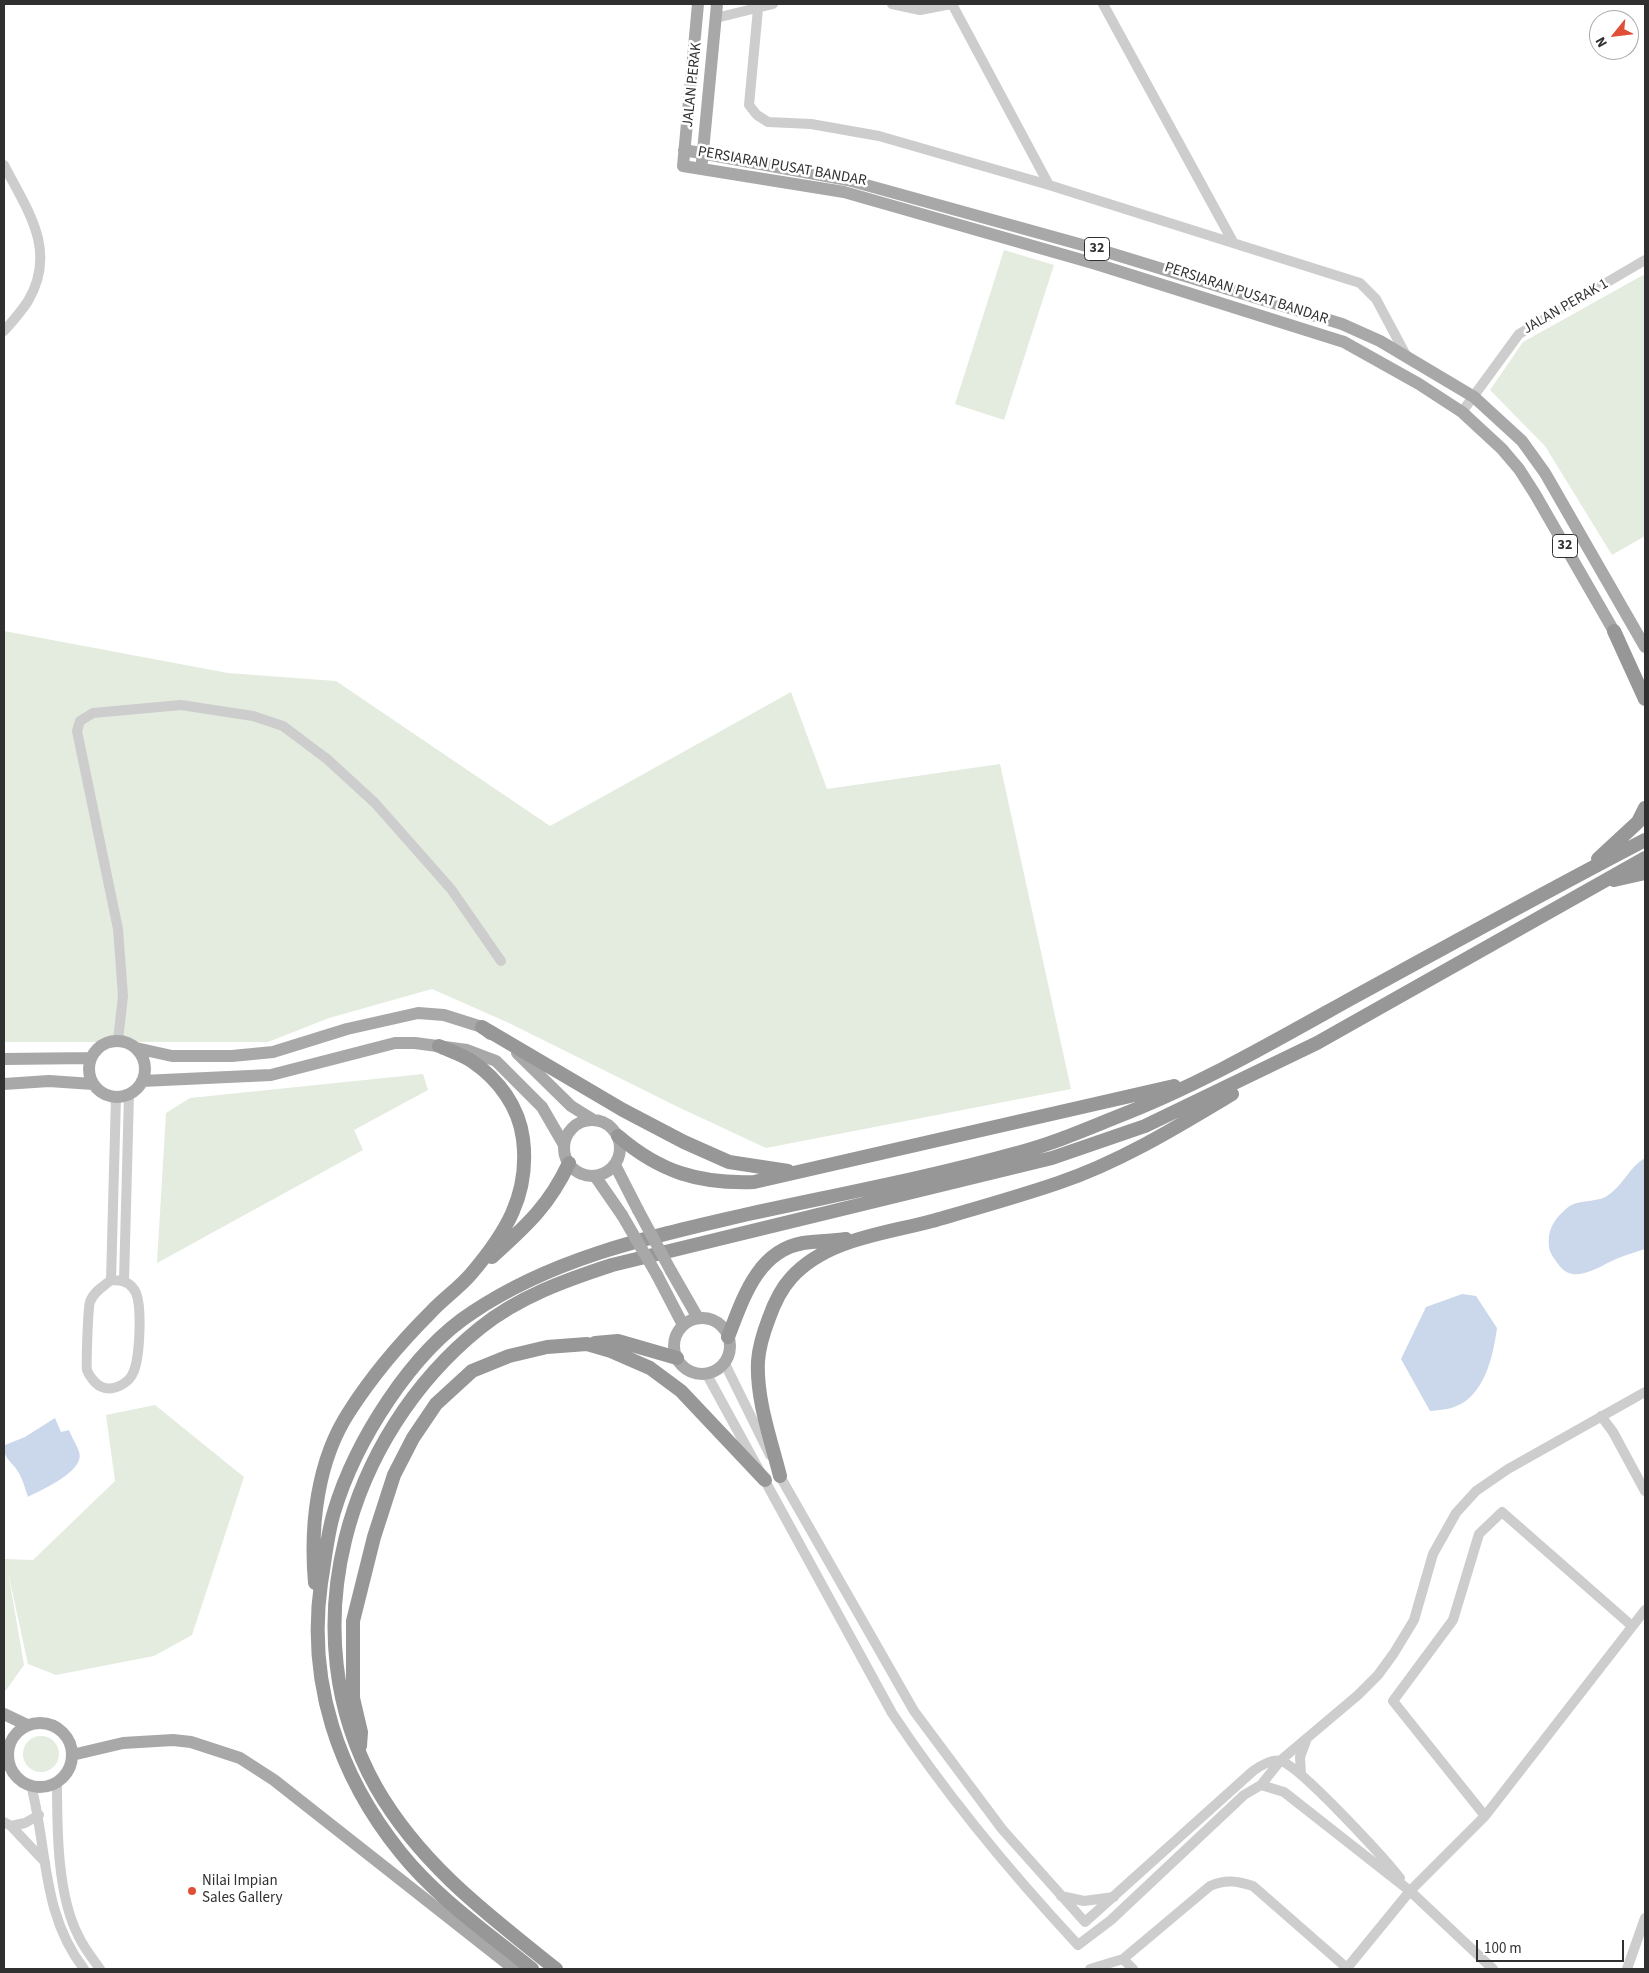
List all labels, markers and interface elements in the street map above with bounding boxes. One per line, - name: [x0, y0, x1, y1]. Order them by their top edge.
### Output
- north arrow: [1589, 10, 1639, 60]
- text: N: [1591, 33, 1613, 51]
- street label: JALAN PERAK: [680, 42, 706, 128]
- street label: PERSIARAN PUSAT BANDAR: [696, 143, 868, 191]
- road number: 32: [1084, 238, 1110, 260]
- street label: PERSIARAN PUSAT BANDAR: [1162, 259, 1330, 329]
- street label: JALAN PERAK 1: [1520, 275, 1612, 339]
- road number: 32: [1552, 534, 1578, 558]
- place label: Nilai Impian Sales Gallery: [202, 1873, 283, 1908]
- marker: Nilai Impian Sales Gallery: [186, 1885, 198, 1897]
- scale bar: [1479, 1930, 1626, 1962]
- text: 100 m: [1484, 1938, 1522, 1959]

